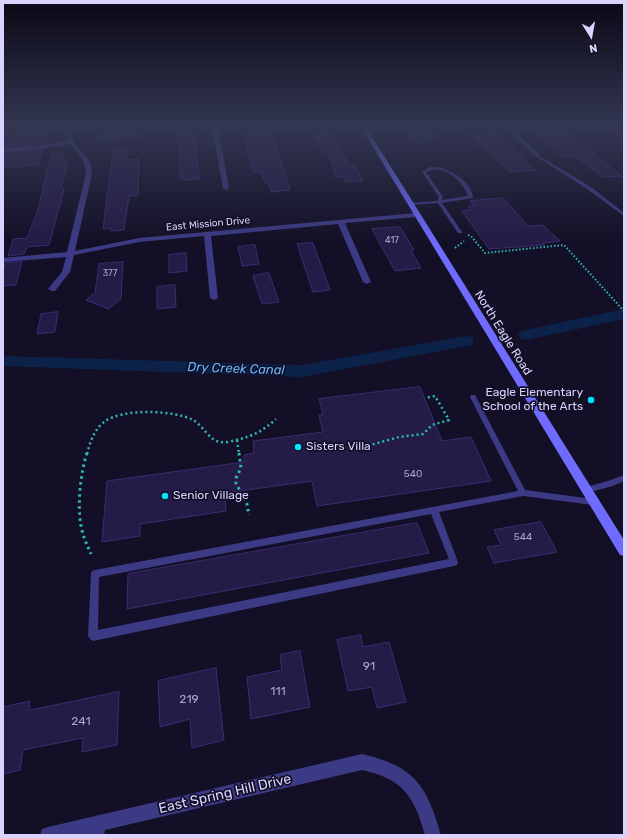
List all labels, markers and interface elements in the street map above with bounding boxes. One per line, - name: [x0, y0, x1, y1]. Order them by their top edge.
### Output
- north arrow: [571, 16, 611, 56]
- text: N: [588, 41, 599, 55]
- street label: East Mission Drive: [165, 214, 251, 234]
- house number: 417: [385, 235, 399, 245]
- house number: 377: [103, 268, 117, 278]
- street label: North Eagle Road: [471, 288, 535, 378]
- water label: Dry Creek Canal: [187, 360, 285, 378]
- place label: Eagle Elementary School of the Arts: [483, 386, 583, 414]
- marker: Eagle Elementary School of the Arts: [586, 395, 596, 405]
- place label: Sisters Villa: [306, 440, 371, 454]
- marker: Sisters Villa: [293, 442, 303, 452]
- house number: 540: [404, 468, 422, 480]
- place label: Senior Village: [173, 489, 249, 503]
- marker: Senior Village: [160, 491, 170, 501]
- house number: 544: [514, 531, 532, 543]
- house number: 91: [363, 660, 375, 674]
- house number: 111: [270, 685, 286, 699]
- house number: 219: [179, 693, 199, 707]
- house number: 241: [71, 715, 91, 729]
- street label: East Spring Hill Drive: [157, 771, 293, 817]

